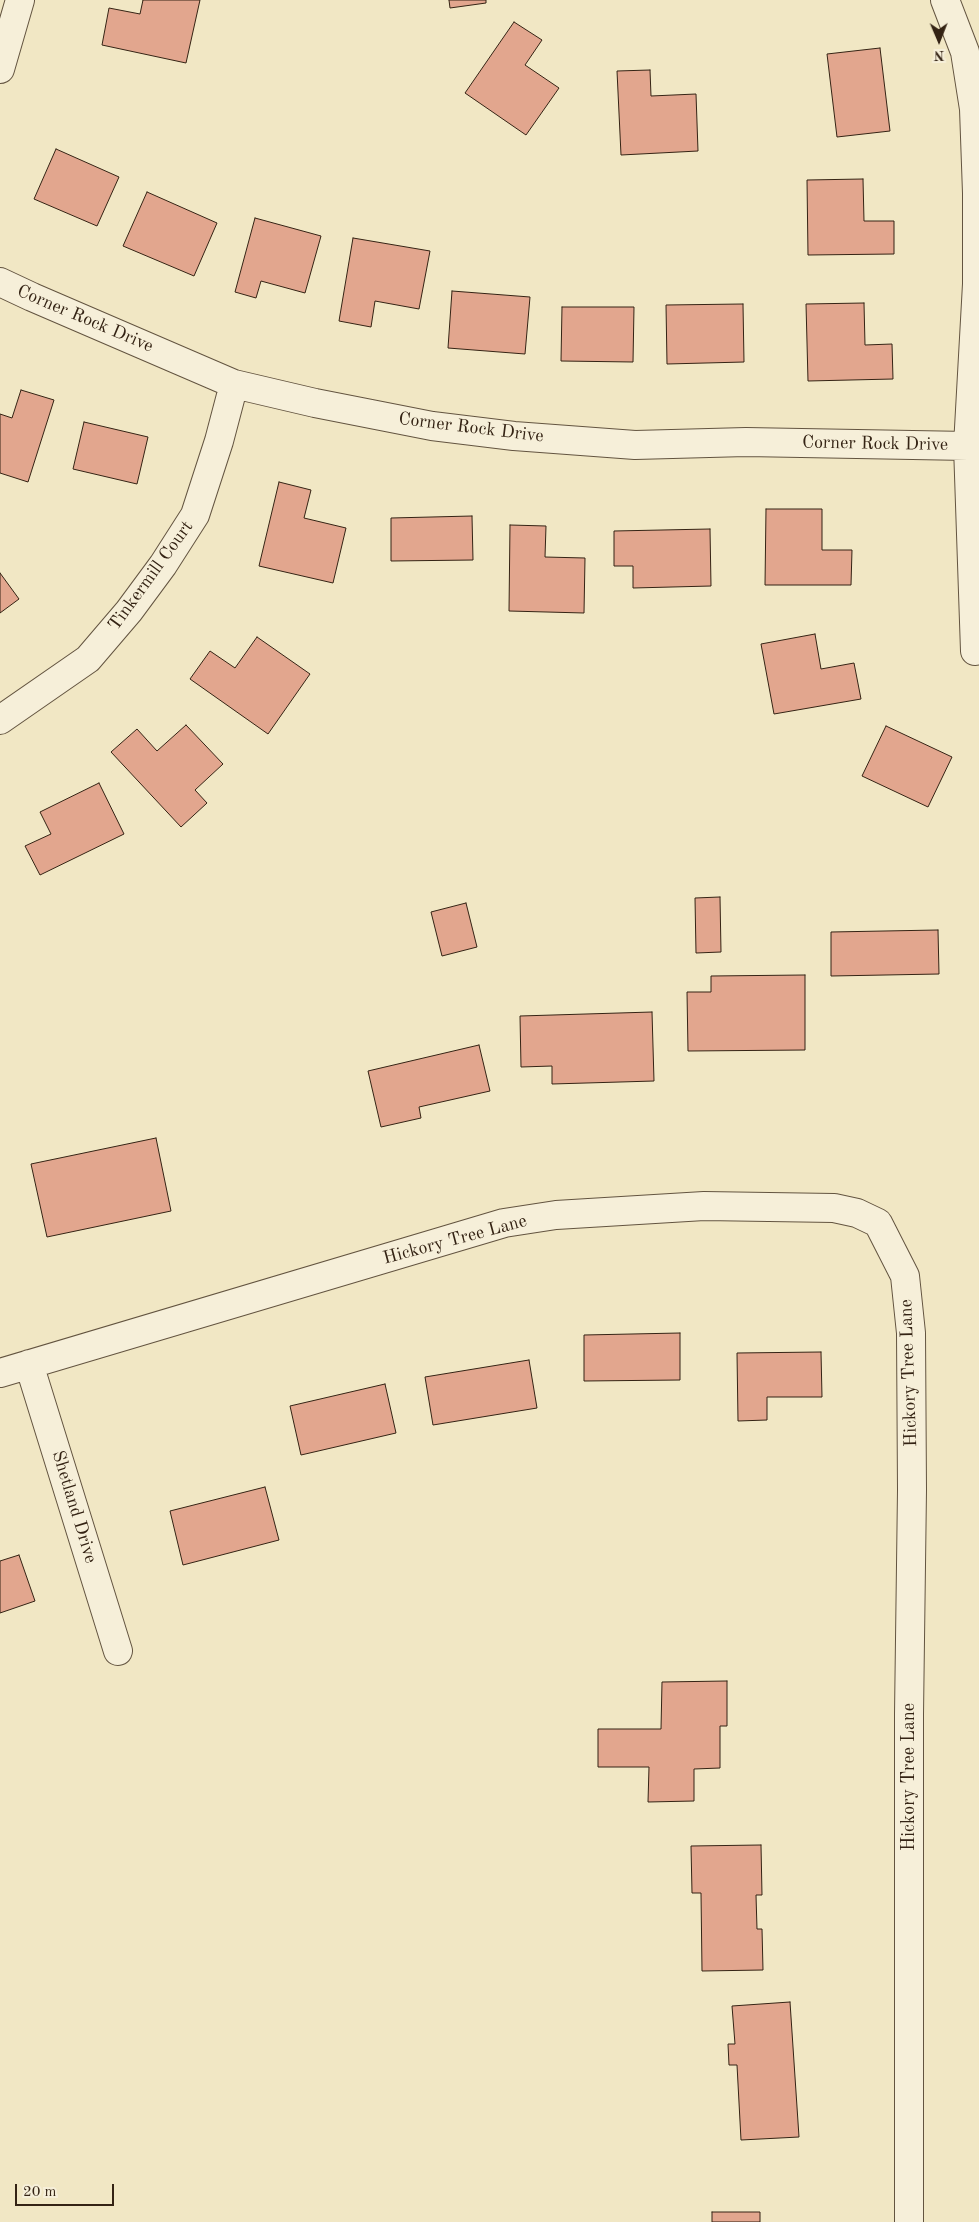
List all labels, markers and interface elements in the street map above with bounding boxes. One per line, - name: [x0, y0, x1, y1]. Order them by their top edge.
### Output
- north arrow: [914, 15, 964, 65]
- text: N: [934, 48, 945, 62]
- street label: Corner Rock Drive: [14, 281, 156, 357]
- street label: Corner Rock Drive: [397, 408, 545, 448]
- street label: Corner Rock Drive: [802, 432, 948, 456]
- street label: Tinkermill Court: [104, 517, 198, 635]
- street label: Hickory Tree Lane: [381, 1210, 529, 1270]
- street label: Hickory Tree Lane: [896, 1299, 922, 1447]
- street label: Shetland Drive: [47, 1448, 101, 1566]
- street label: Hickory Tree Lane: [898, 1703, 920, 1851]
- scale bar: [18, 2174, 116, 2206]
- text: 20 m: [23, 2185, 57, 2200]

